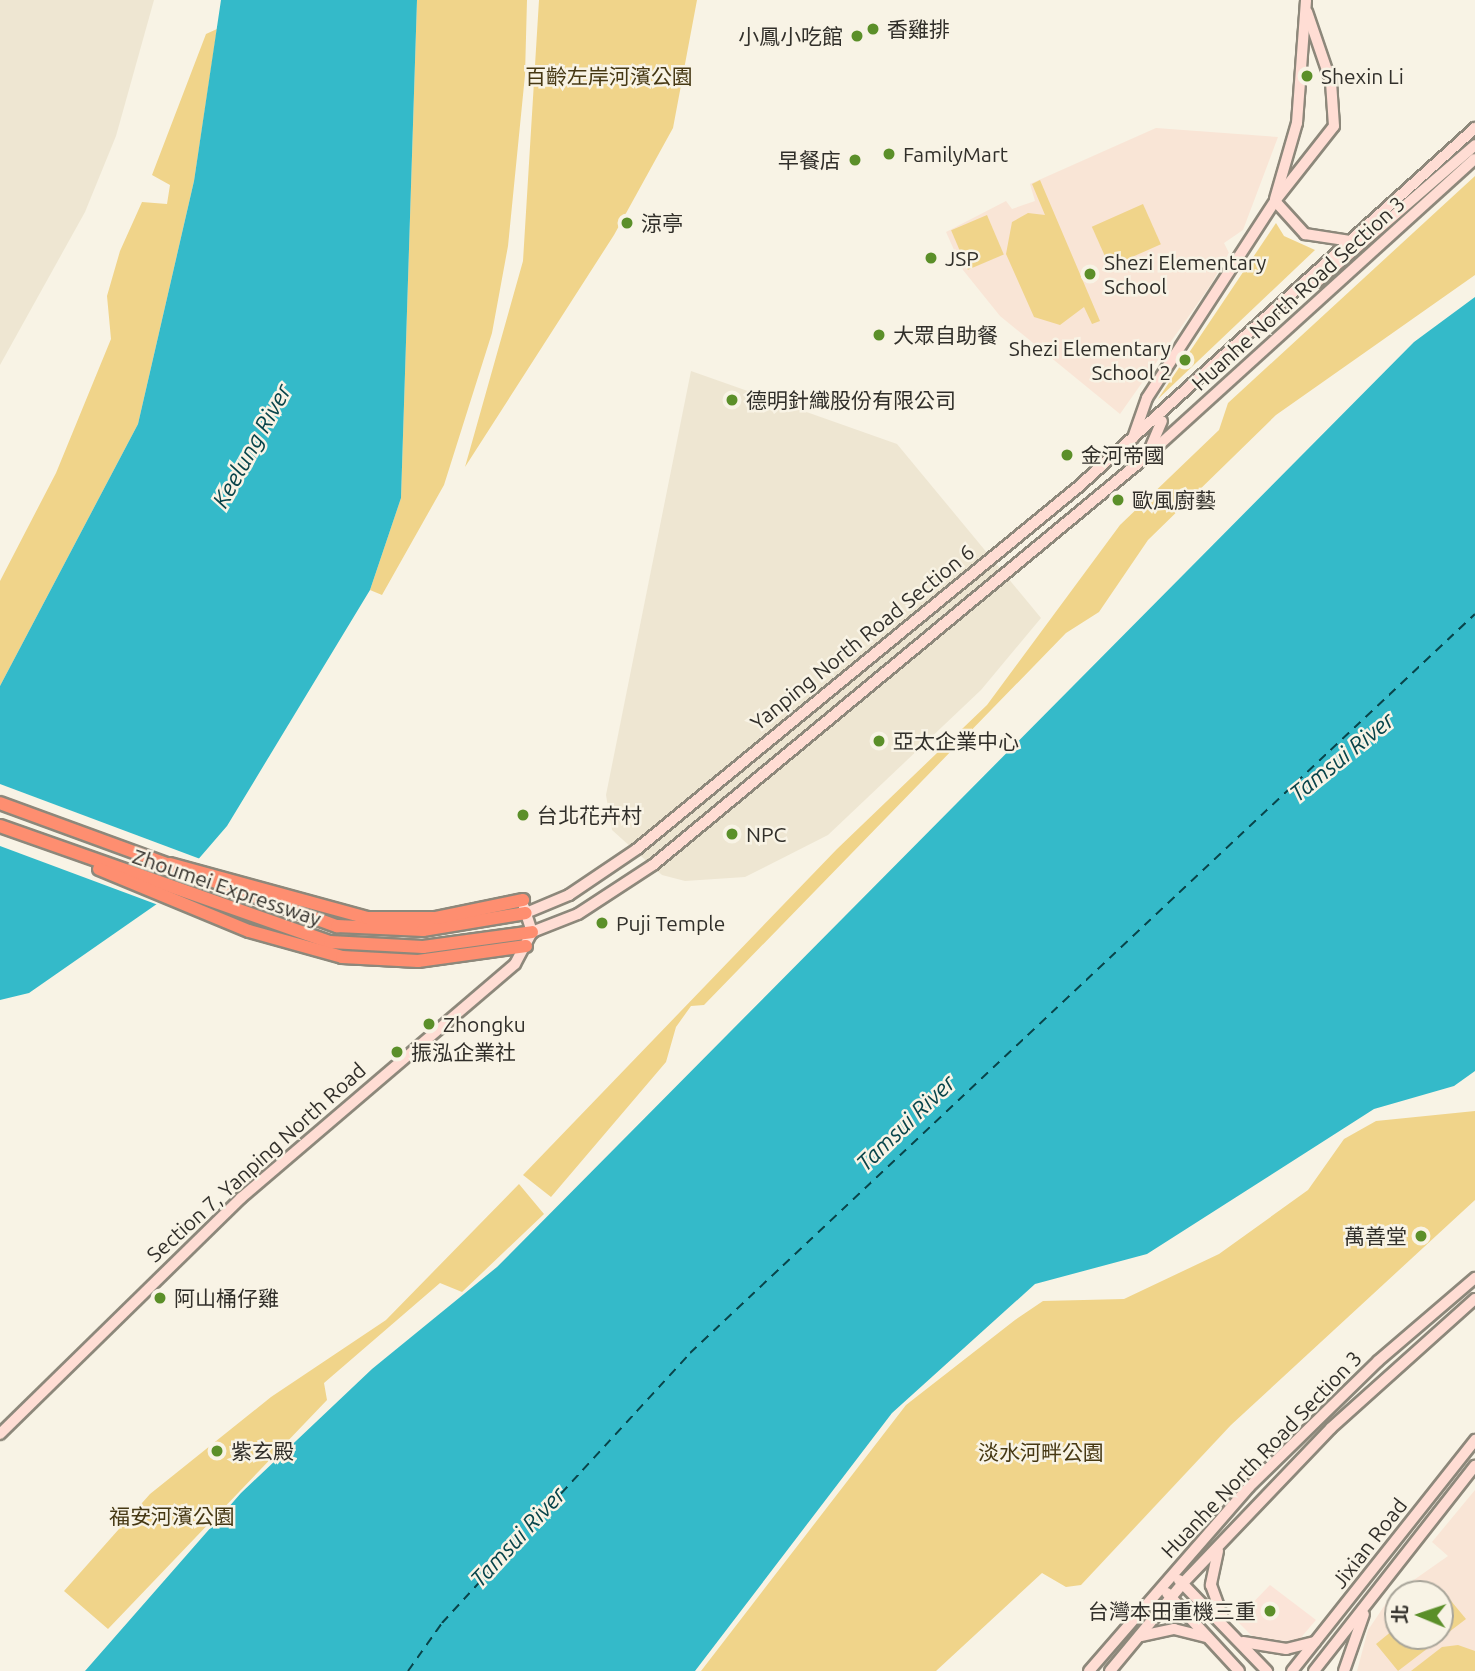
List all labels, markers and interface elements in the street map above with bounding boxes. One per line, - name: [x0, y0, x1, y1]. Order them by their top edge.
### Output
- place label: 香雞排: [887, 16, 950, 42]
- marker: 香雞排: [865, 21, 881, 37]
- place label: 小鳳小吃館: [738, 23, 843, 49]
- marker: 小鳳小吃館: [849, 28, 865, 44]
- park label: 百齡左岸河濱公園: [525, 63, 693, 89]
- place label: Shexin Li: [1321, 63, 1404, 89]
- marker: Shexin Li: [1299, 68, 1315, 84]
- place label: FamilyMart: [903, 141, 1008, 167]
- marker: FamilyMart: [881, 146, 897, 162]
- place label: 早餐店: [778, 147, 841, 173]
- marker: 早餐店: [847, 152, 863, 168]
- street label: Huanhe North Road Section 3: [1186, 191, 1410, 395]
- place label: 涼亭: [641, 210, 683, 236]
- marker: 涼亭: [619, 215, 635, 231]
- place label: JSP: [945, 245, 979, 271]
- place label: Shezi Elementary School: [1104, 249, 1266, 299]
- marker: JSP: [923, 250, 939, 266]
- marker: Shezi Elementary School: [1082, 266, 1098, 282]
- place label: 大眾自助餐: [893, 322, 998, 348]
- marker: 大眾自助餐: [871, 327, 887, 343]
- place label: Shezi Elementary School 2: [1009, 335, 1171, 385]
- marker: Shezi Elementary School 2: [1177, 352, 1193, 368]
- water label: Keelung River: [207, 379, 297, 513]
- place label: 德明針織股份有限公司: [746, 387, 956, 413]
- marker: 德明針織股份有限公司: [724, 392, 740, 408]
- place label: 金河帝國: [1081, 442, 1165, 468]
- marker: 金河帝國: [1059, 447, 1075, 463]
- place label: 歐風廚藝: [1132, 487, 1216, 513]
- marker: 歐風廚藝: [1110, 492, 1126, 508]
- street label: Yanping North Road Section 6: [745, 539, 979, 735]
- water label: Tamsui River: [1284, 706, 1400, 808]
- place label: 亞太企業中心: [893, 728, 1019, 754]
- marker: 亞太企業中心: [871, 733, 887, 749]
- place label: 台北花卉村: [537, 802, 642, 828]
- marker: 台北花卉村: [515, 807, 531, 823]
- place label: NPC: [746, 821, 786, 847]
- marker: NPC: [724, 826, 740, 842]
- street label: Zhoumei Expressway: [129, 843, 325, 931]
- place label: Puji Temple: [616, 910, 725, 936]
- marker: Puji Temple: [594, 915, 610, 931]
- place label: Zhongku: [443, 1011, 526, 1037]
- marker: Zhongku: [421, 1016, 437, 1032]
- place label: 振泓企業社: [411, 1039, 516, 1065]
- marker: 振泓企業社: [389, 1044, 405, 1060]
- street label: Section 7, Yanping North Road: [141, 1057, 371, 1267]
- water label: Tamsui River: [851, 1069, 961, 1177]
- place label: 萬善堂: [1344, 1223, 1407, 1249]
- marker: 萬善堂: [1413, 1228, 1429, 1244]
- place label: 阿山桶仔雞: [174, 1285, 279, 1311]
- marker: 阿山桶仔雞: [152, 1290, 168, 1306]
- street label: Huanhe North Road Section 3: [1155, 1345, 1367, 1563]
- place label: 紫玄殿: [231, 1438, 294, 1464]
- park label: 淡水河畔公園: [978, 1439, 1104, 1465]
- marker: 紫玄殿: [209, 1443, 225, 1459]
- water label: Tamsui River: [465, 1481, 571, 1593]
- street label: Jixian Road: [1326, 1493, 1412, 1593]
- park label: 福安河濱公園: [109, 1503, 235, 1529]
- north arrow: [1384, 1580, 1454, 1650]
- place label: 台灣本田重機三重: [1088, 1598, 1256, 1624]
- marker: 台灣本田重機三重: [1262, 1603, 1278, 1619]
- text: 北: [1389, 1604, 1411, 1624]

